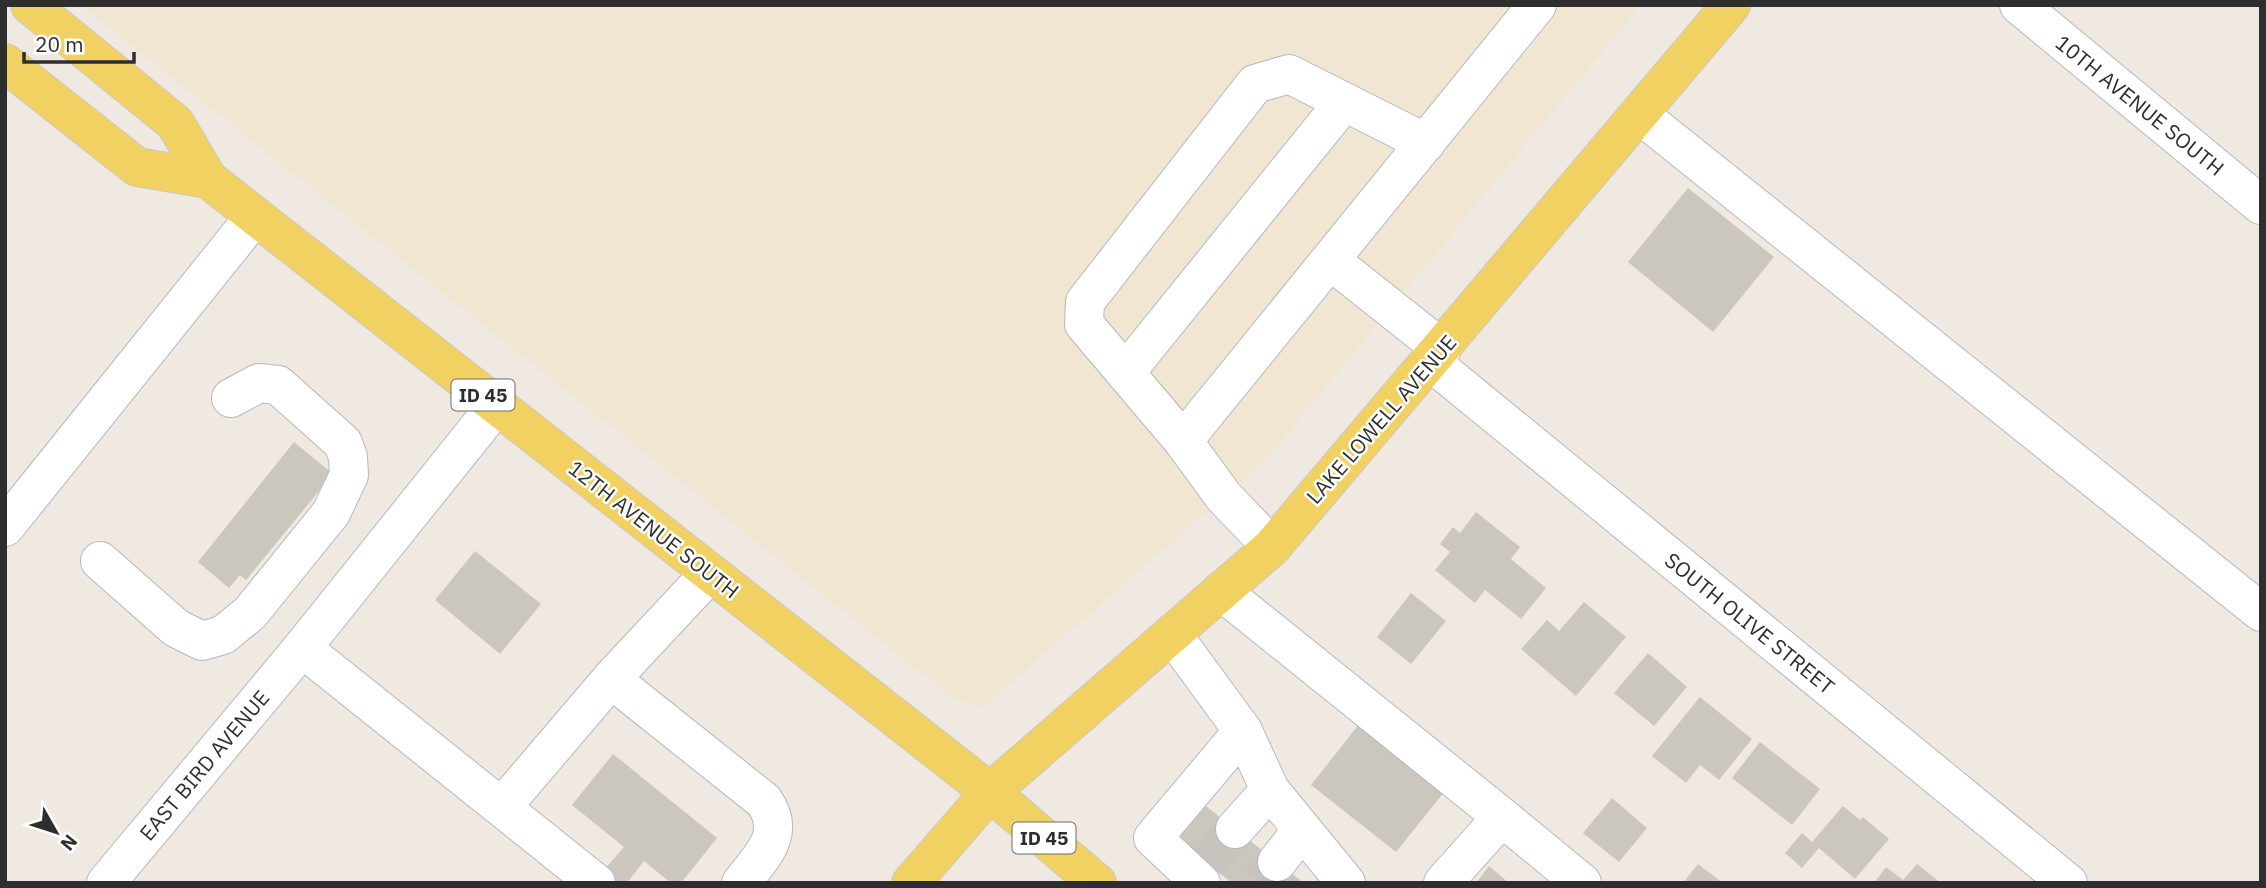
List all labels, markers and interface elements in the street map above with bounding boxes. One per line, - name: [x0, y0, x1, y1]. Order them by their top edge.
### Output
- scale bar: [24, 21, 135, 65]
- street label: 10TH AVENUE SOUTH: [2050, 28, 2230, 182]
- text: 20 m: [35, 30, 84, 58]
- street label: LAKE LOWELL AVENUE: [1300, 328, 1462, 510]
- road number: ID 45: [452, 380, 514, 410]
- street label: 12TH AVENUE SOUTH: [563, 454, 745, 604]
- street label: SOUTH OLIVE STREET: [1659, 546, 1841, 700]
- street label: EAST BIRD AVENUE: [133, 684, 275, 846]
- north arrow: [21, 797, 91, 867]
- road number: ID 45: [1012, 822, 1076, 853]
- text: N: [56, 830, 83, 856]

